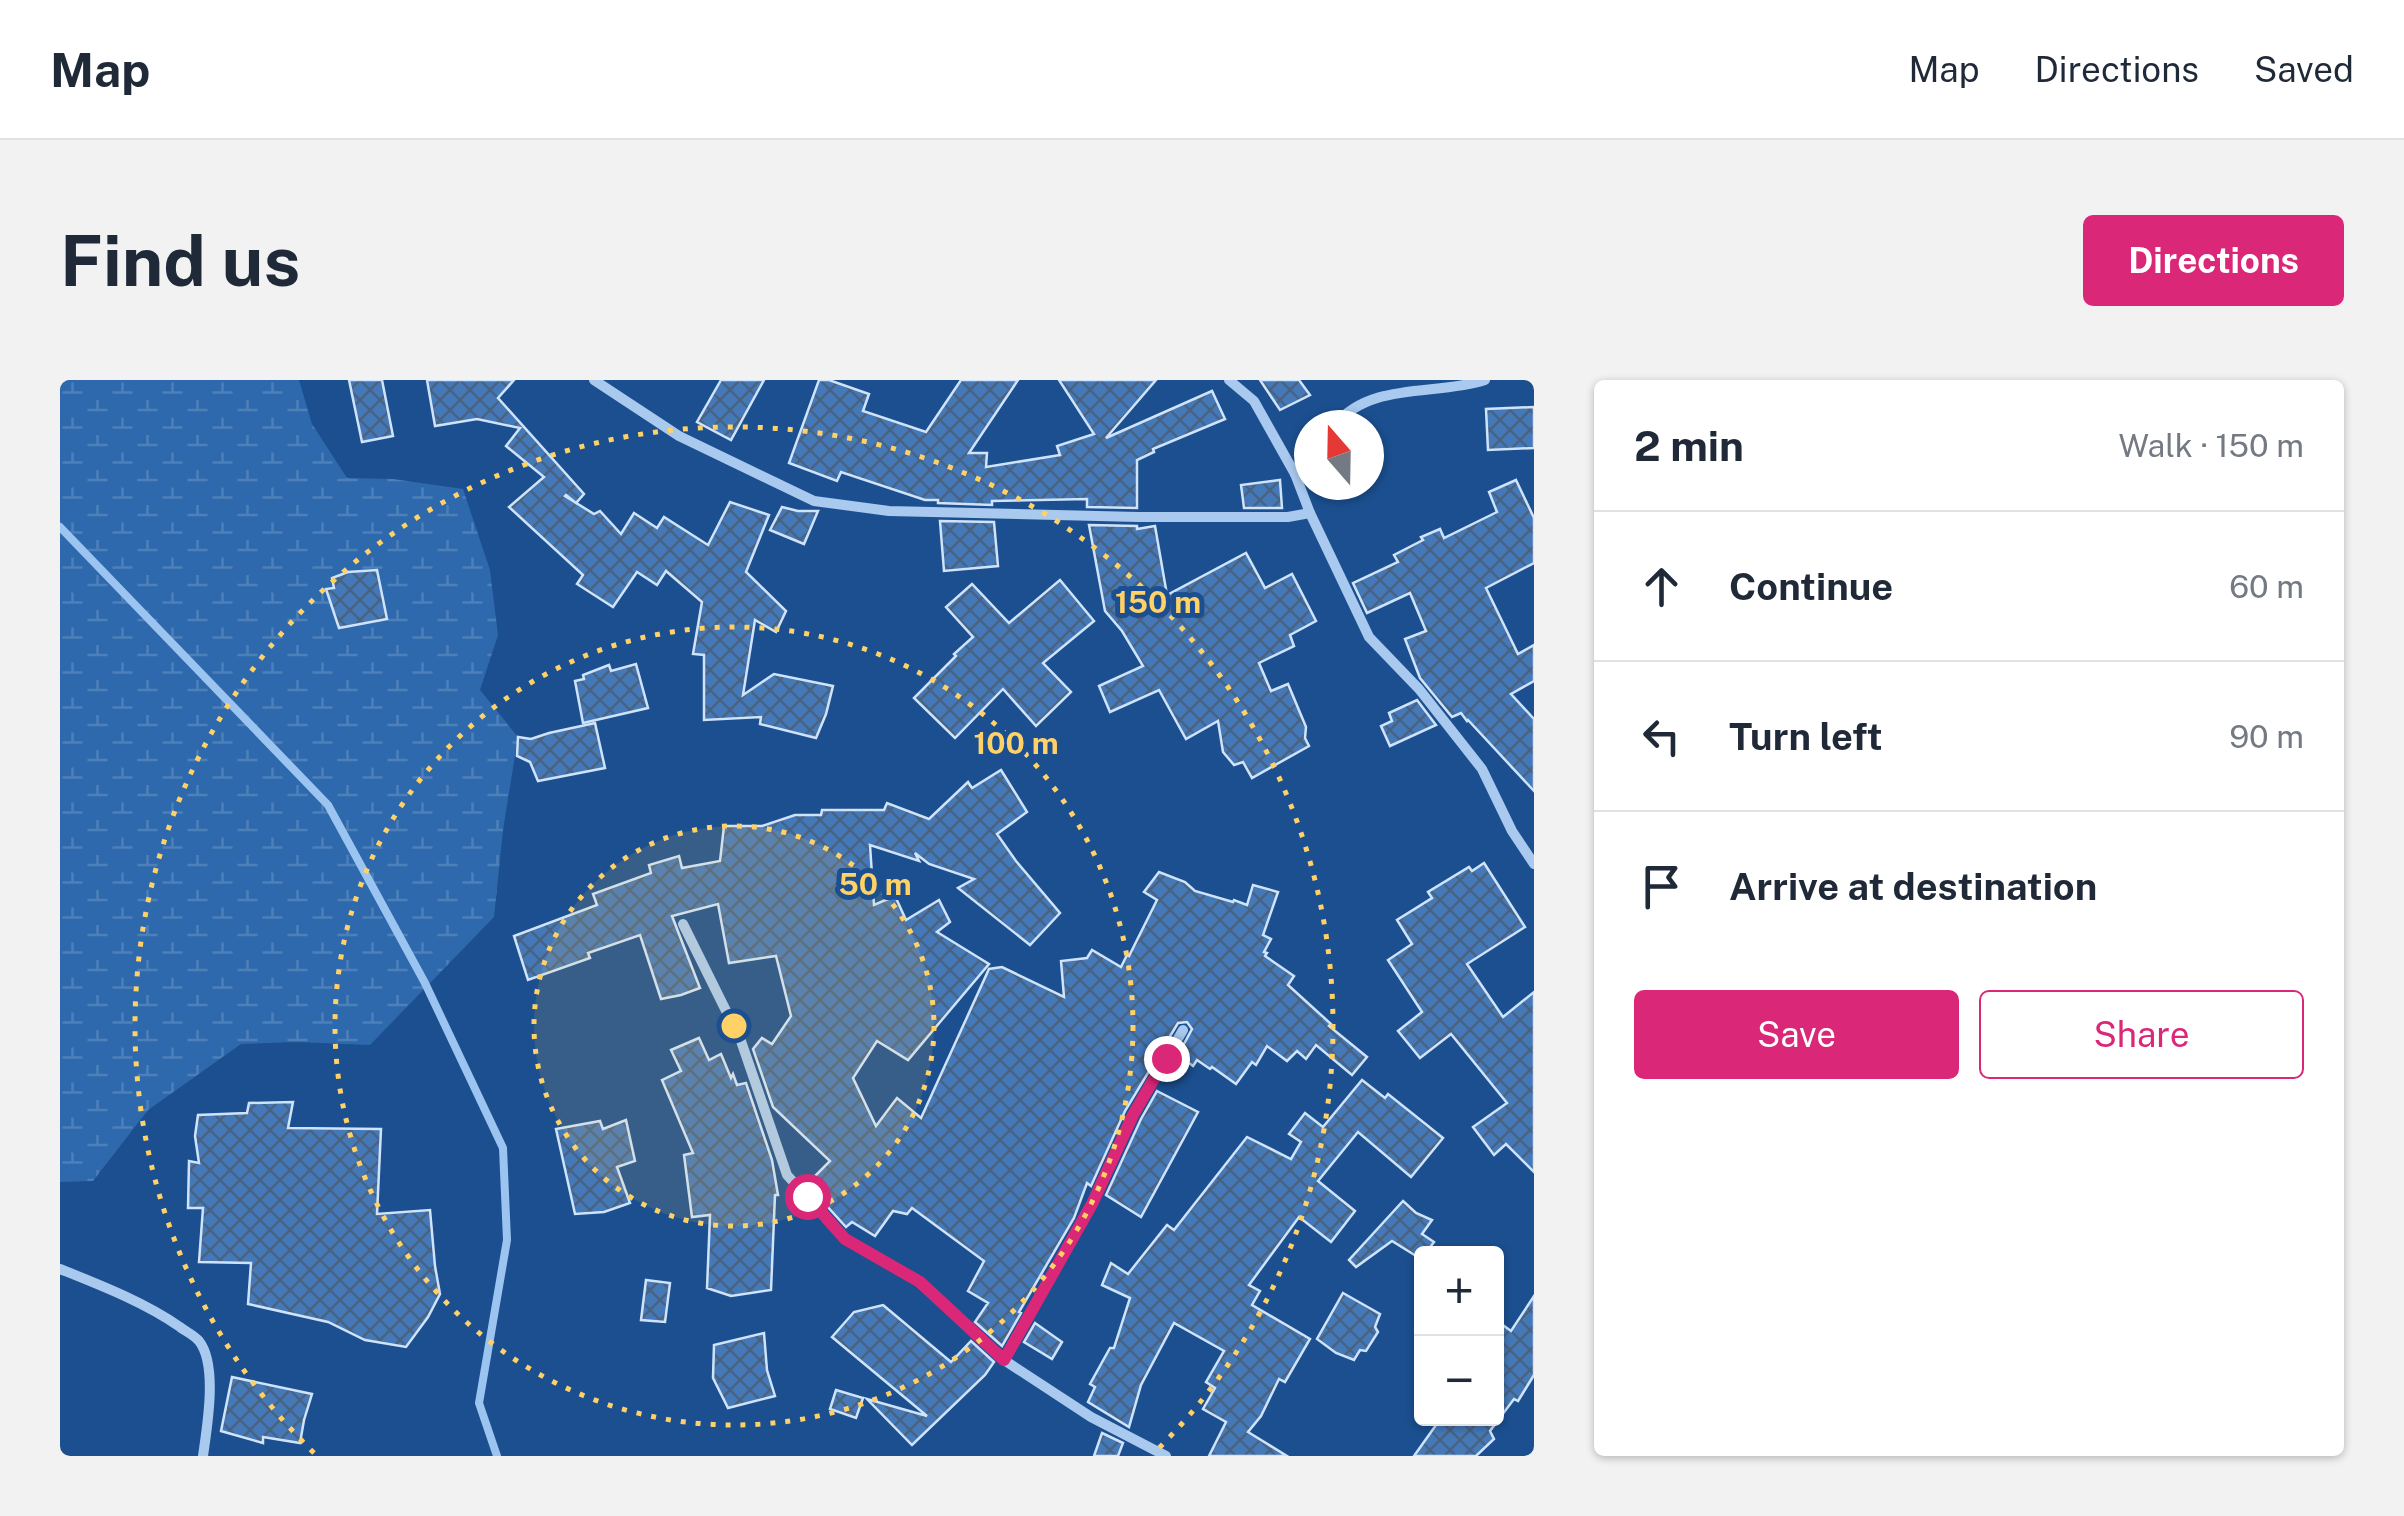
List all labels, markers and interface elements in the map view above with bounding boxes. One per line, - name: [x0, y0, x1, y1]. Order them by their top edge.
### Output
- text: Map: [50, 41, 150, 98]
- text: Map: [1908, 49, 1979, 90]
- text: Directions: [2034, 49, 2199, 90]
- text: Saved: [2254, 49, 2354, 90]
- button: Directions: [2083, 215, 2344, 306]
- text: Find us: [60, 219, 300, 302]
- north arrow: [1294, 410, 1384, 500]
- text: 2 min: [1634, 421, 1744, 470]
- text: Walk · 150 m: [2118, 427, 2304, 464]
- icon: ahead: [1634, 559, 1689, 614]
- text: Continue: [1729, 564, 1893, 609]
- text: 60 m: [2229, 568, 2304, 605]
- text: 150 m: [1115, 584, 1201, 620]
- icon: left: [1634, 709, 1689, 764]
- text: Turn left: [1729, 714, 1883, 759]
- text: 90 m: [2229, 718, 2304, 755]
- text: 100 m: [973, 725, 1059, 761]
- icon: arrive: [1634, 859, 1689, 914]
- text: Arrive at destination: [1729, 864, 2097, 909]
- text: 50 m: [838, 866, 912, 902]
- button: Save: [1634, 990, 1959, 1079]
- button: Share: [1979, 990, 2304, 1079]
- centre of rings: [716, 1008, 752, 1044]
- route end: [1144, 1036, 1190, 1082]
- route start: [785, 1174, 831, 1220]
- map controls: [1414, 1246, 1504, 1426]
- button: +: [1414, 1246, 1504, 1336]
- button: −: [1414, 1336, 1504, 1426]

